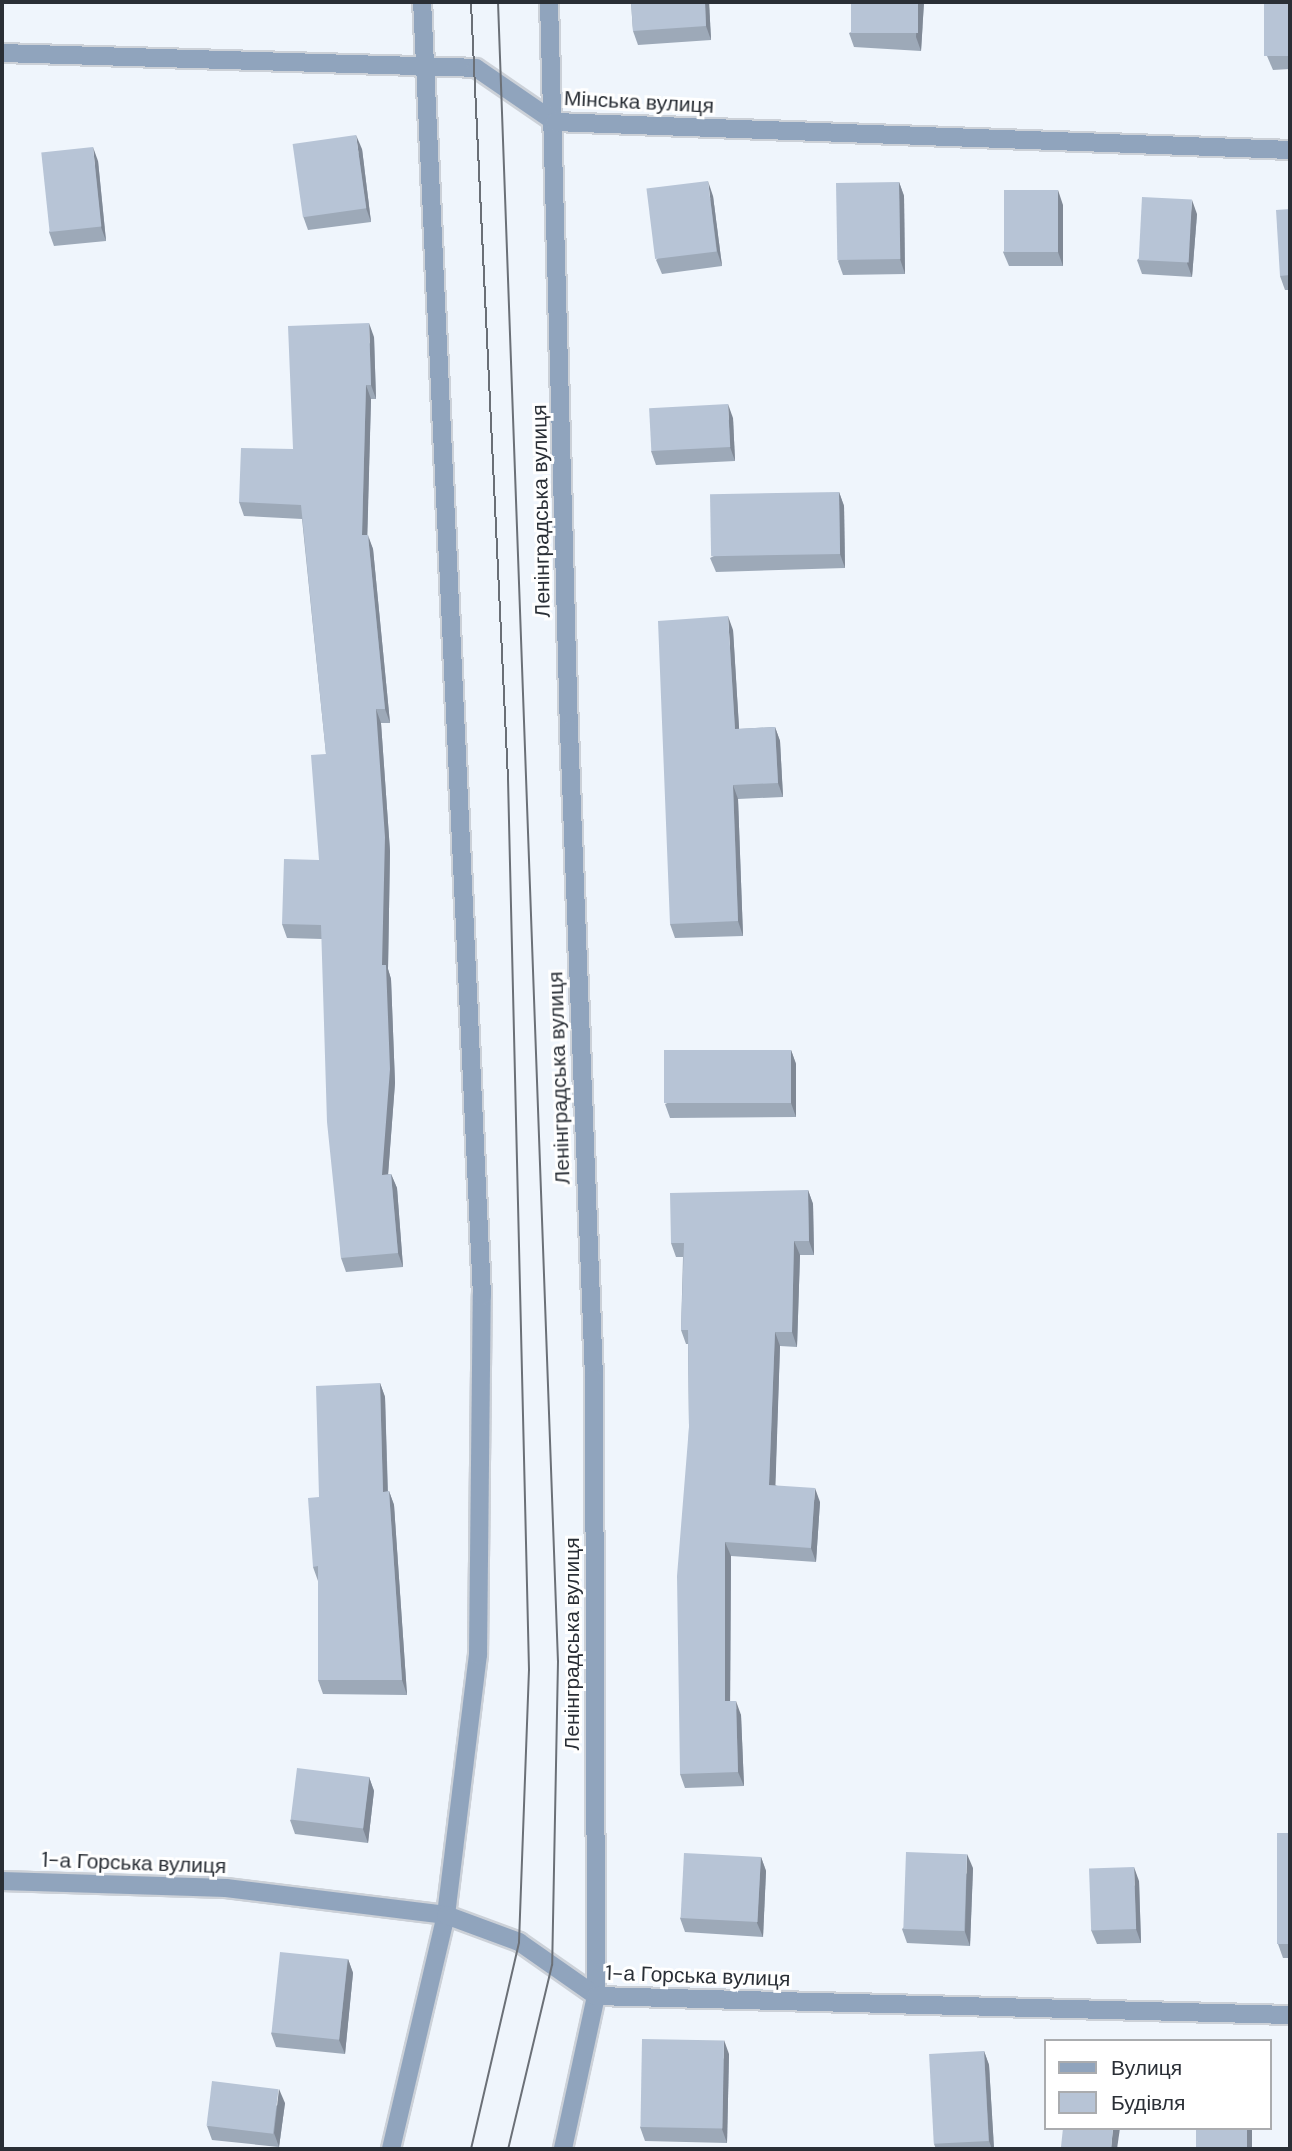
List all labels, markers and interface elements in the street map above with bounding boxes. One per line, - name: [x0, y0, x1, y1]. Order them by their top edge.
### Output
- street label: Мінська вулиця: [563, 85, 715, 119]
- street label: Ленінградська вулиця: [527, 404, 555, 618]
- street label: Ленінградська вулиця: [543, 971, 575, 1185]
- street label: Ленінградська вулиця: [559, 1537, 585, 1751]
- street label: 1-а Горська вулиця: [41, 1847, 227, 1879]
- street label: 1-а Горська вулиця: [605, 1960, 791, 1992]
- legend: [1044, 2039, 1271, 2130]
- text: Вулиця: [1111, 2054, 1182, 2082]
- text: Будівля: [1111, 2089, 1185, 2117]

